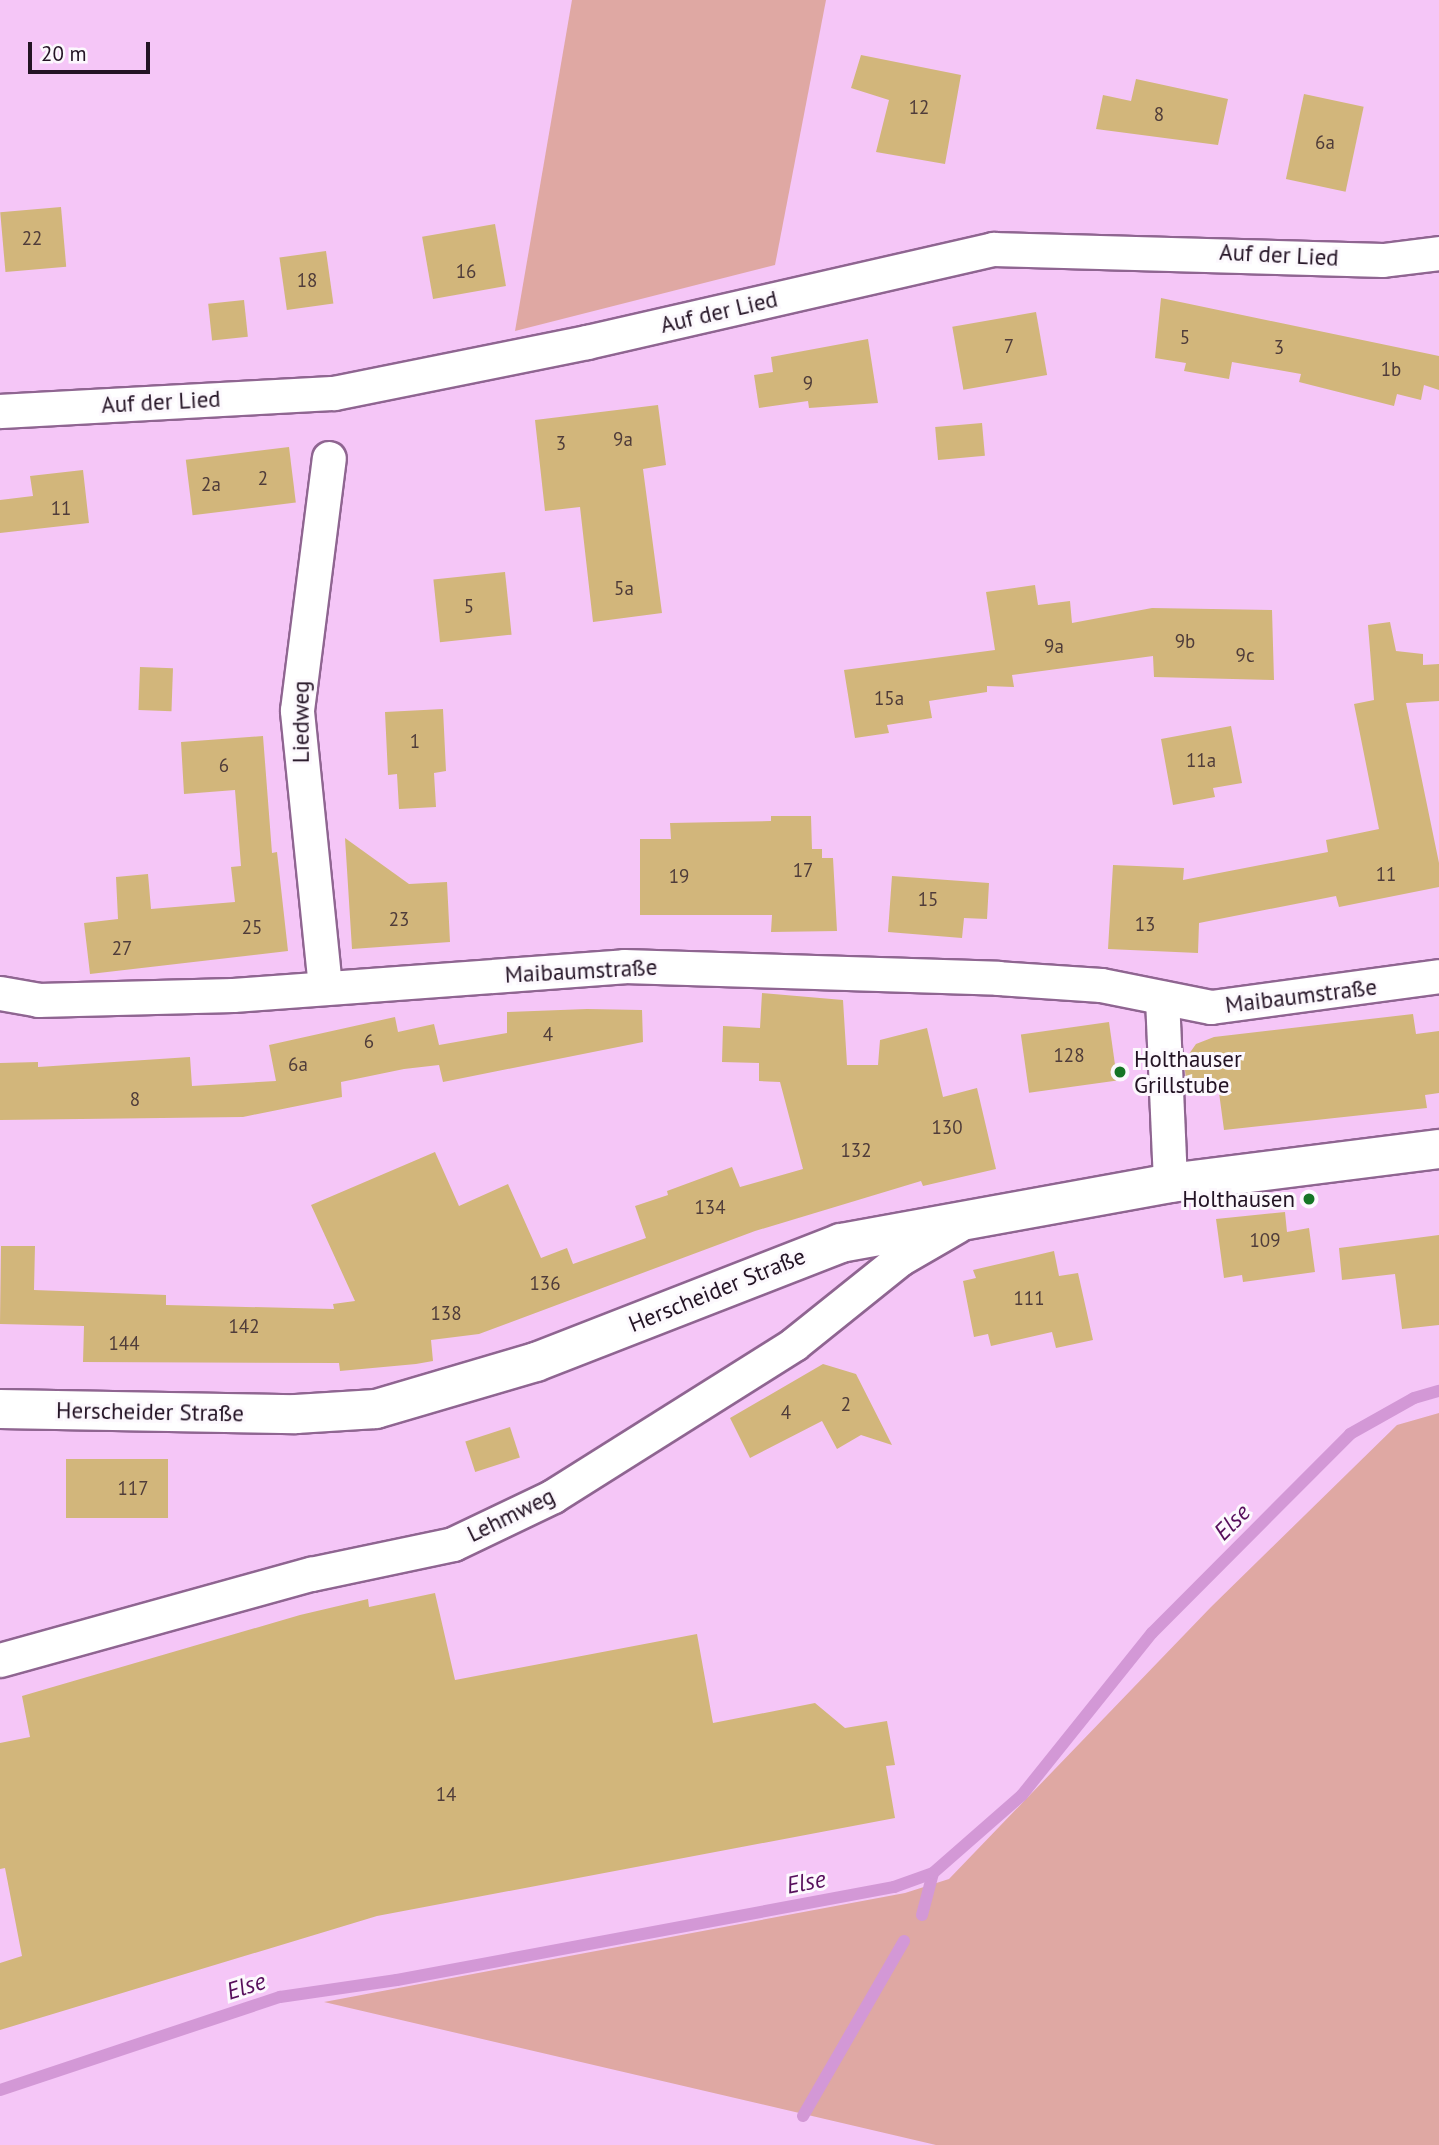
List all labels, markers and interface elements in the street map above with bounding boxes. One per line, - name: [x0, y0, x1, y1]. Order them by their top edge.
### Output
- scale bar: [32, 28, 154, 72]
- text: 20 m: [41, 40, 87, 67]
- house number: 12: [909, 97, 929, 119]
- house number: 8: [1154, 104, 1164, 126]
- house number: 6a: [1315, 132, 1335, 154]
- house number: 22: [22, 228, 42, 250]
- street label: Auf der Lied: [1219, 238, 1339, 272]
- house number: 16: [456, 261, 476, 283]
- house number: 18: [297, 270, 317, 292]
- street label: Auf der Lied: [658, 285, 780, 339]
- house number: 5: [1180, 327, 1190, 349]
- house number: 7: [1004, 336, 1014, 358]
- house number: 3: [1274, 337, 1284, 359]
- house number: 1b: [1381, 359, 1401, 381]
- house number: 9: [803, 373, 813, 395]
- street label: Auf der Lied: [101, 385, 221, 419]
- house number: 9a: [613, 429, 633, 451]
- house number: 3: [556, 433, 566, 455]
- house number: 2: [258, 468, 268, 490]
- house number: 2a: [201, 474, 221, 496]
- house number: 11: [51, 498, 71, 520]
- house number: 5a: [614, 578, 634, 600]
- house number: 5: [464, 596, 474, 618]
- house number: 9b: [1175, 631, 1195, 653]
- house number: 9a: [1044, 636, 1064, 658]
- house number: 9c: [1236, 645, 1254, 667]
- street label: Liedweg: [287, 681, 315, 763]
- house number: 15a: [874, 688, 904, 710]
- house number: 1: [410, 731, 420, 753]
- house number: 11a: [1186, 750, 1216, 772]
- house number: 6: [219, 755, 229, 777]
- house number: 17: [793, 860, 813, 882]
- house number: 11: [1376, 864, 1396, 886]
- house number: 19: [669, 866, 689, 888]
- house number: 15: [918, 889, 938, 911]
- house number: 23: [389, 909, 409, 931]
- house number: 13: [1135, 914, 1155, 936]
- house number: 25: [242, 917, 262, 939]
- house number: 27: [112, 938, 132, 960]
- street label: Maibaumstraße: [504, 953, 658, 989]
- street label: Maibaumstraße: [1224, 973, 1378, 1019]
- house number: 4: [543, 1024, 553, 1046]
- house number: 6: [364, 1031, 374, 1053]
- house number: 128: [1053, 1045, 1085, 1067]
- place label: Holthauser Grillstube: [1134, 1045, 1242, 1099]
- house number: 6a: [288, 1054, 308, 1076]
- marker: Holthauser Grillstube: [1112, 1064, 1128, 1080]
- house number: 8: [130, 1089, 140, 1111]
- house number: 130: [931, 1117, 963, 1139]
- house number: 132: [840, 1140, 872, 1162]
- place label: Holthausen: [1182, 1185, 1295, 1213]
- marker: Holthausen: [1301, 1191, 1317, 1207]
- house number: 134: [694, 1197, 726, 1219]
- house number: 109: [1249, 1230, 1281, 1252]
- street label: Herscheider Straße: [625, 1242, 809, 1338]
- house number: 136: [529, 1273, 561, 1295]
- house number: 111: [1013, 1288, 1045, 1310]
- house number: 138: [430, 1303, 462, 1325]
- house number: 142: [228, 1316, 260, 1338]
- house number: 144: [108, 1333, 140, 1355]
- house number: 2: [841, 1394, 851, 1416]
- street label: Herscheider Straße: [56, 1397, 244, 1427]
- house number: 4: [781, 1402, 791, 1424]
- house number: 117: [117, 1478, 149, 1500]
- street label: Lehmweg: [463, 1482, 559, 1548]
- water label: Else: [1208, 1498, 1256, 1546]
- house number: 14: [436, 1784, 456, 1806]
- water label: Else: [784, 1864, 828, 1900]
- water label: Else: [223, 1966, 269, 2006]

